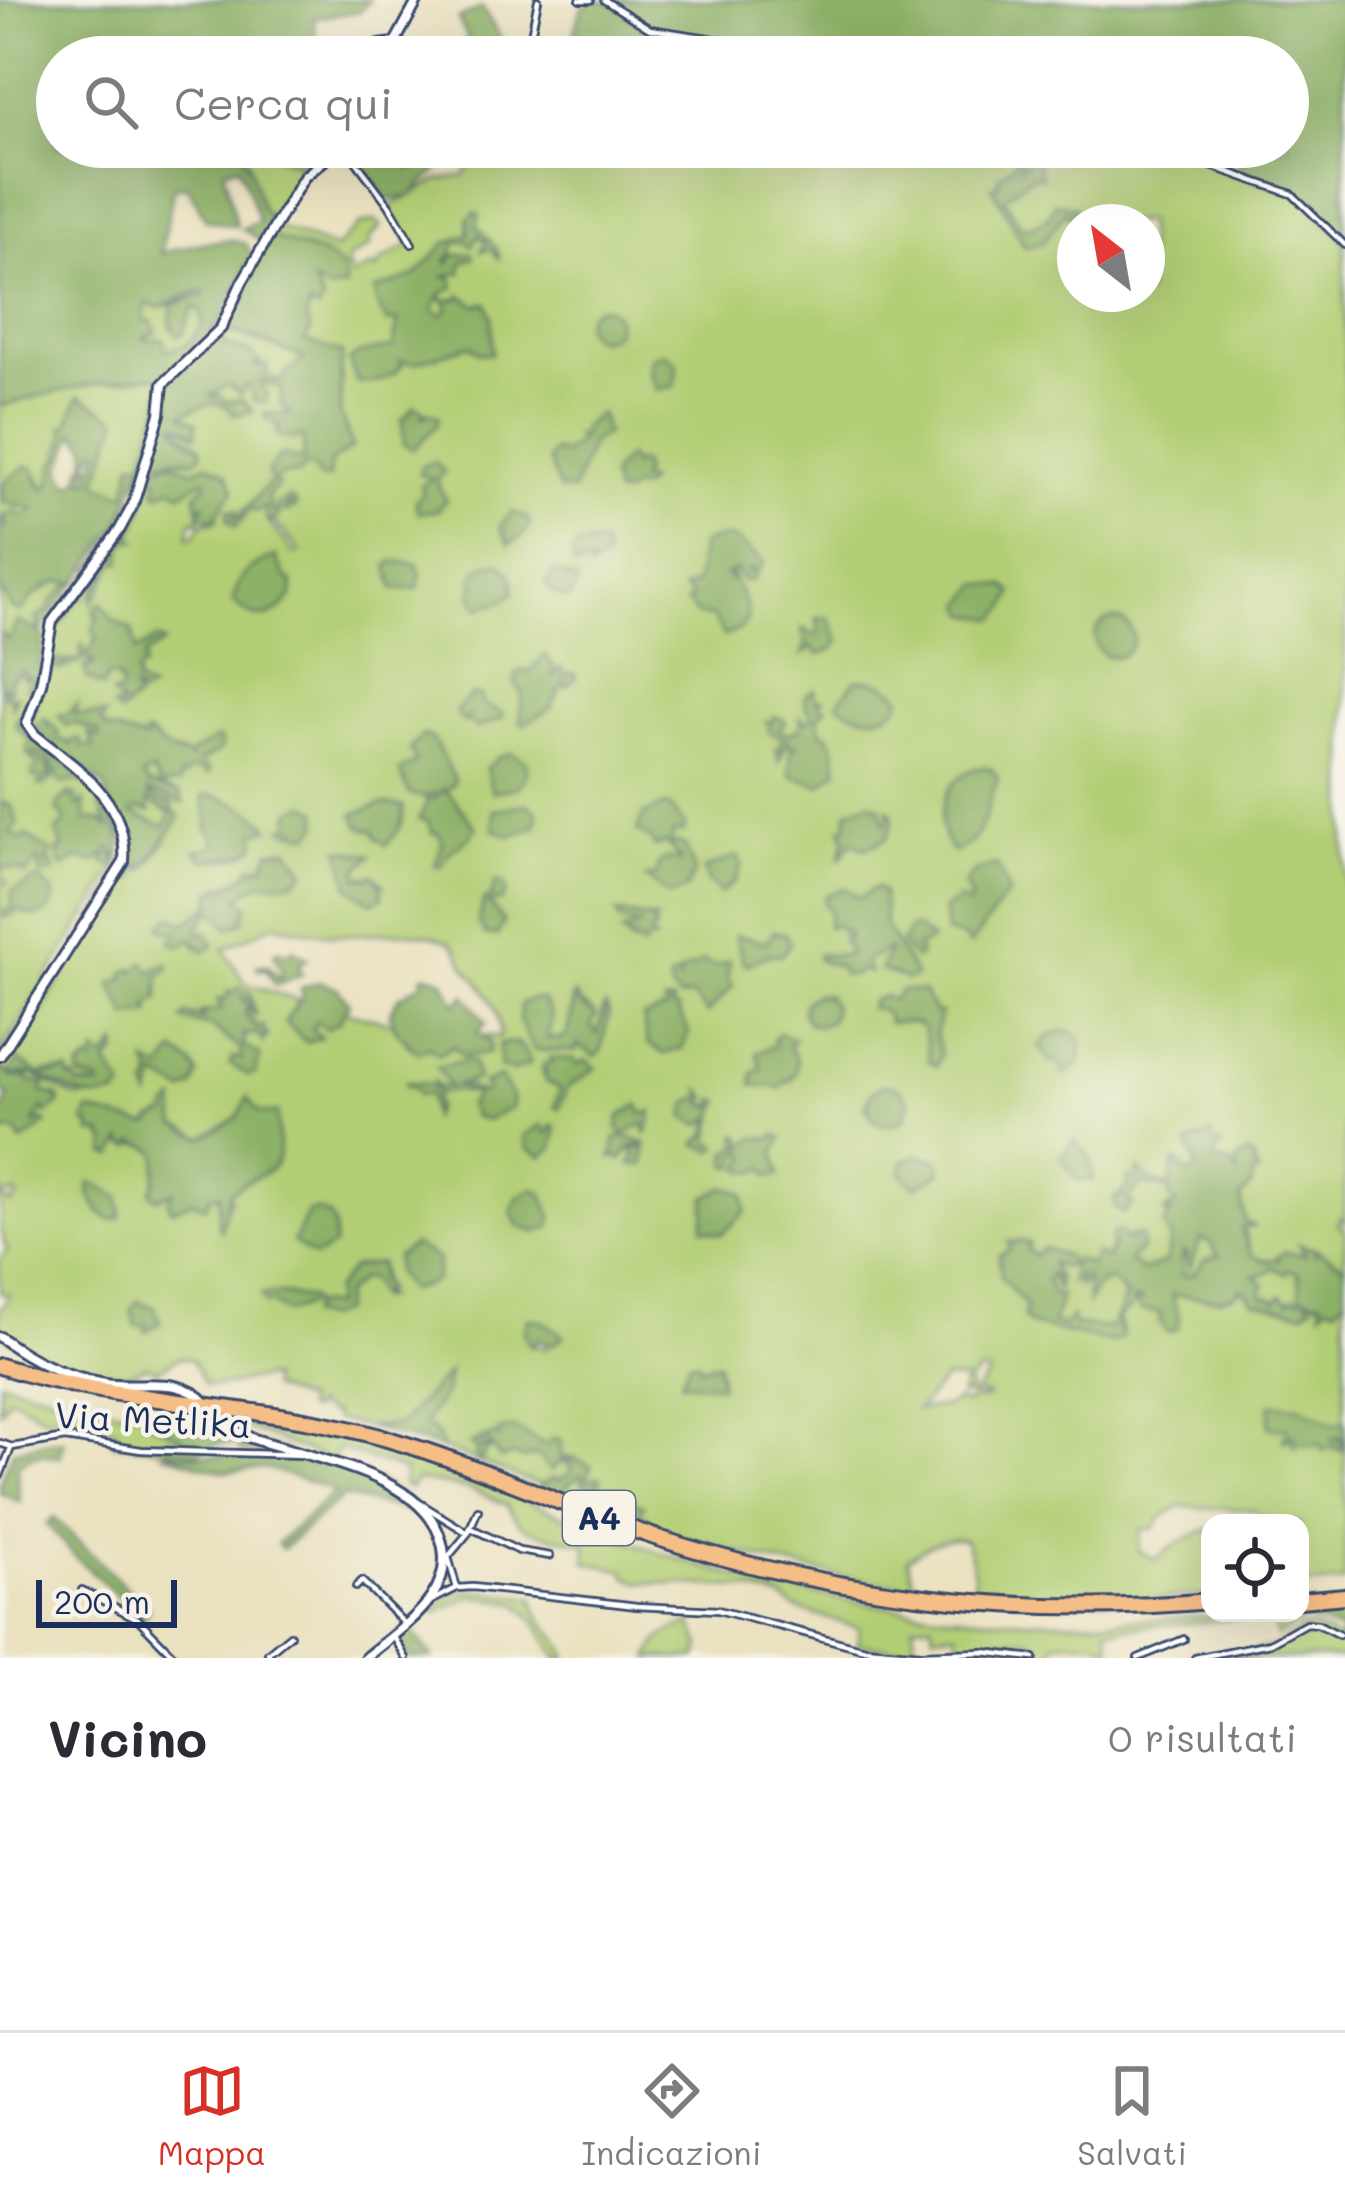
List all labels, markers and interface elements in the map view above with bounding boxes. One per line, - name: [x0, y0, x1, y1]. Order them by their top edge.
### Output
- search box: [36, 36, 1309, 168]
- icon: search: [78, 69, 144, 135]
- text: Cerca qui: [174, 73, 393, 131]
- north arrow: [1057, 204, 1165, 312]
- street label: Via Metlika: [54, 1390, 252, 1447]
- road number: A4: [563, 1491, 635, 1545]
- map controls: [1201, 1514, 1309, 1622]
- button: locate: [1201, 1514, 1309, 1622]
- scale bar: [36, 1574, 177, 1627]
- text: 200 m: [54, 1579, 150, 1622]
- text: Vicino: [48, 1703, 207, 1770]
- text: 0 risultati: [1108, 1711, 1297, 1762]
- tab: Mappa: [158, 2058, 266, 2173]
- tab: Indicazioni: [581, 2058, 762, 2173]
- tab: Salvati: [1077, 2058, 1187, 2173]

